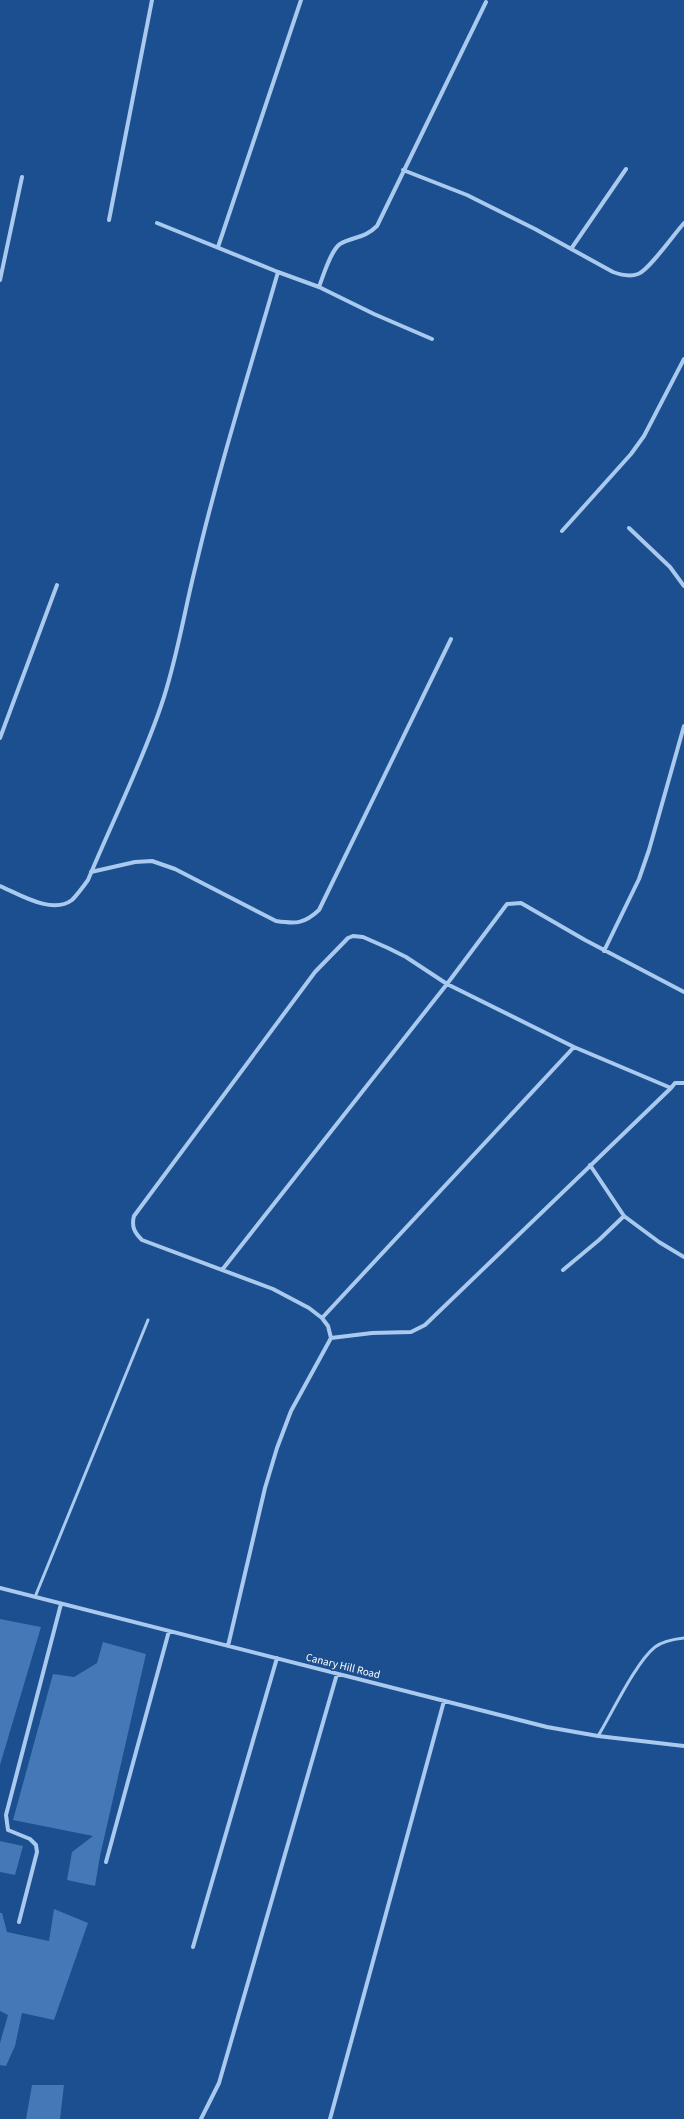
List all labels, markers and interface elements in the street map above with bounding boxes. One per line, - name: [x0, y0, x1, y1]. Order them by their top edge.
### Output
- street label: Canary Hill Road: [304, 1650, 382, 1682]

